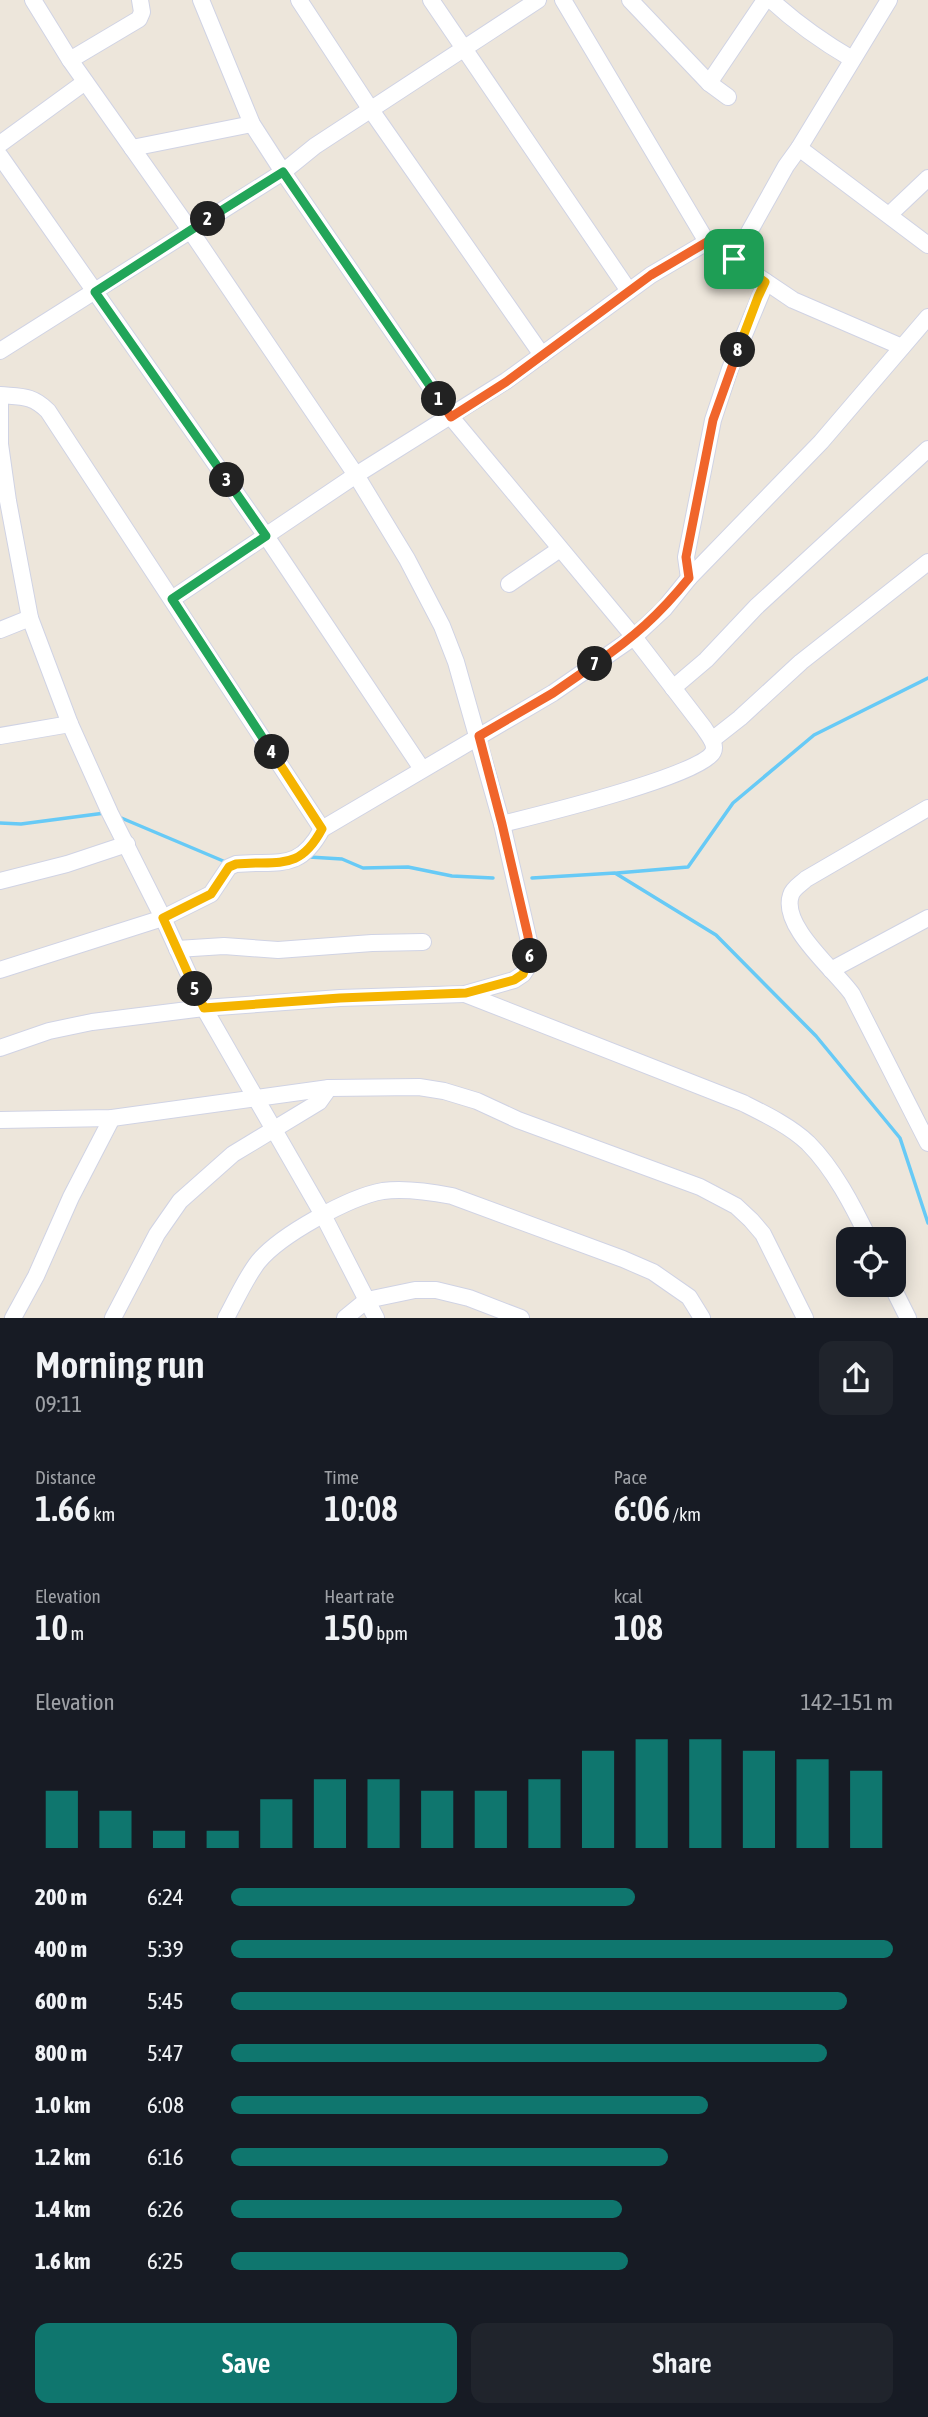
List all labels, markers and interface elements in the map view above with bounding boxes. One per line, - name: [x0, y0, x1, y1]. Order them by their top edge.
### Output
- pin: 2: [190, 202, 226, 236]
- text: 2: [203, 207, 212, 229]
- pin: [704, 229, 764, 289]
- icon: arrive: [715, 240, 753, 278]
- pin: 8: [720, 332, 756, 368]
- text: 8: [733, 338, 742, 360]
- pin: 1: [422, 382, 457, 416]
- text: 1: [434, 387, 443, 409]
- pin: 3: [210, 462, 244, 498]
- text: 3: [222, 468, 231, 490]
- pin: 7: [578, 646, 612, 682]
- text: 7: [590, 652, 599, 674]
- pin: 4: [254, 734, 290, 770]
- text: 4: [267, 740, 276, 762]
- pin: 6: [512, 939, 548, 974]
- text: 6: [525, 944, 534, 966]
- pin: 5: [178, 972, 212, 1006]
- text: 5: [190, 977, 199, 999]
- map controls: [836, 1227, 906, 1297]
- button: locate: [836, 1227, 906, 1297]
- button: share: [819, 1341, 893, 1415]
- text: Morning run: [35, 1343, 205, 1386]
- text: 09:11: [35, 1391, 82, 1417]
- text: Distance: [35, 1466, 96, 1488]
- text: Time: [324, 1466, 359, 1488]
- text: Pace: [614, 1466, 647, 1488]
- text: 1.66: [35, 1488, 91, 1528]
- text: 10:08: [324, 1488, 398, 1528]
- text: 6:06: [614, 1488, 670, 1528]
- text: km: [91, 1503, 115, 1525]
- text: /km: [670, 1503, 701, 1525]
- text: Elevation: [35, 1585, 101, 1607]
- text: Heart rate: [324, 1585, 394, 1607]
- text: kcal: [614, 1585, 643, 1607]
- text: 10: [35, 1607, 68, 1647]
- text: 150: [324, 1607, 374, 1647]
- text: 108: [614, 1607, 663, 1647]
- text: m: [68, 1622, 84, 1644]
- text: bpm: [374, 1622, 408, 1644]
- text: Elevation: [35, 1689, 115, 1715]
- text: 142–151 m: [800, 1689, 893, 1715]
- text: 200 m: [35, 1884, 87, 1910]
- text: 6:24: [147, 1884, 184, 1910]
- text: 400 m: [35, 1936, 87, 1962]
- text: 5:39: [147, 1936, 184, 1962]
- text: 600 m: [35, 1988, 87, 2014]
- text: 5:45: [147, 1988, 184, 2014]
- text: 800 m: [35, 2040, 87, 2066]
- text: 5:47: [147, 2040, 184, 2066]
- text: 1.0 km: [35, 2092, 91, 2118]
- text: 6:08: [147, 2092, 184, 2118]
- text: 1.2 km: [35, 2144, 91, 2170]
- text: 6:16: [147, 2144, 184, 2170]
- text: 1.4 km: [35, 2196, 91, 2222]
- text: 6:26: [147, 2196, 184, 2222]
- text: 1.6 km: [35, 2248, 91, 2274]
- text: 6:25: [147, 2248, 184, 2274]
- button: Save: [35, 2323, 457, 2403]
- button: Share: [471, 2323, 893, 2403]

